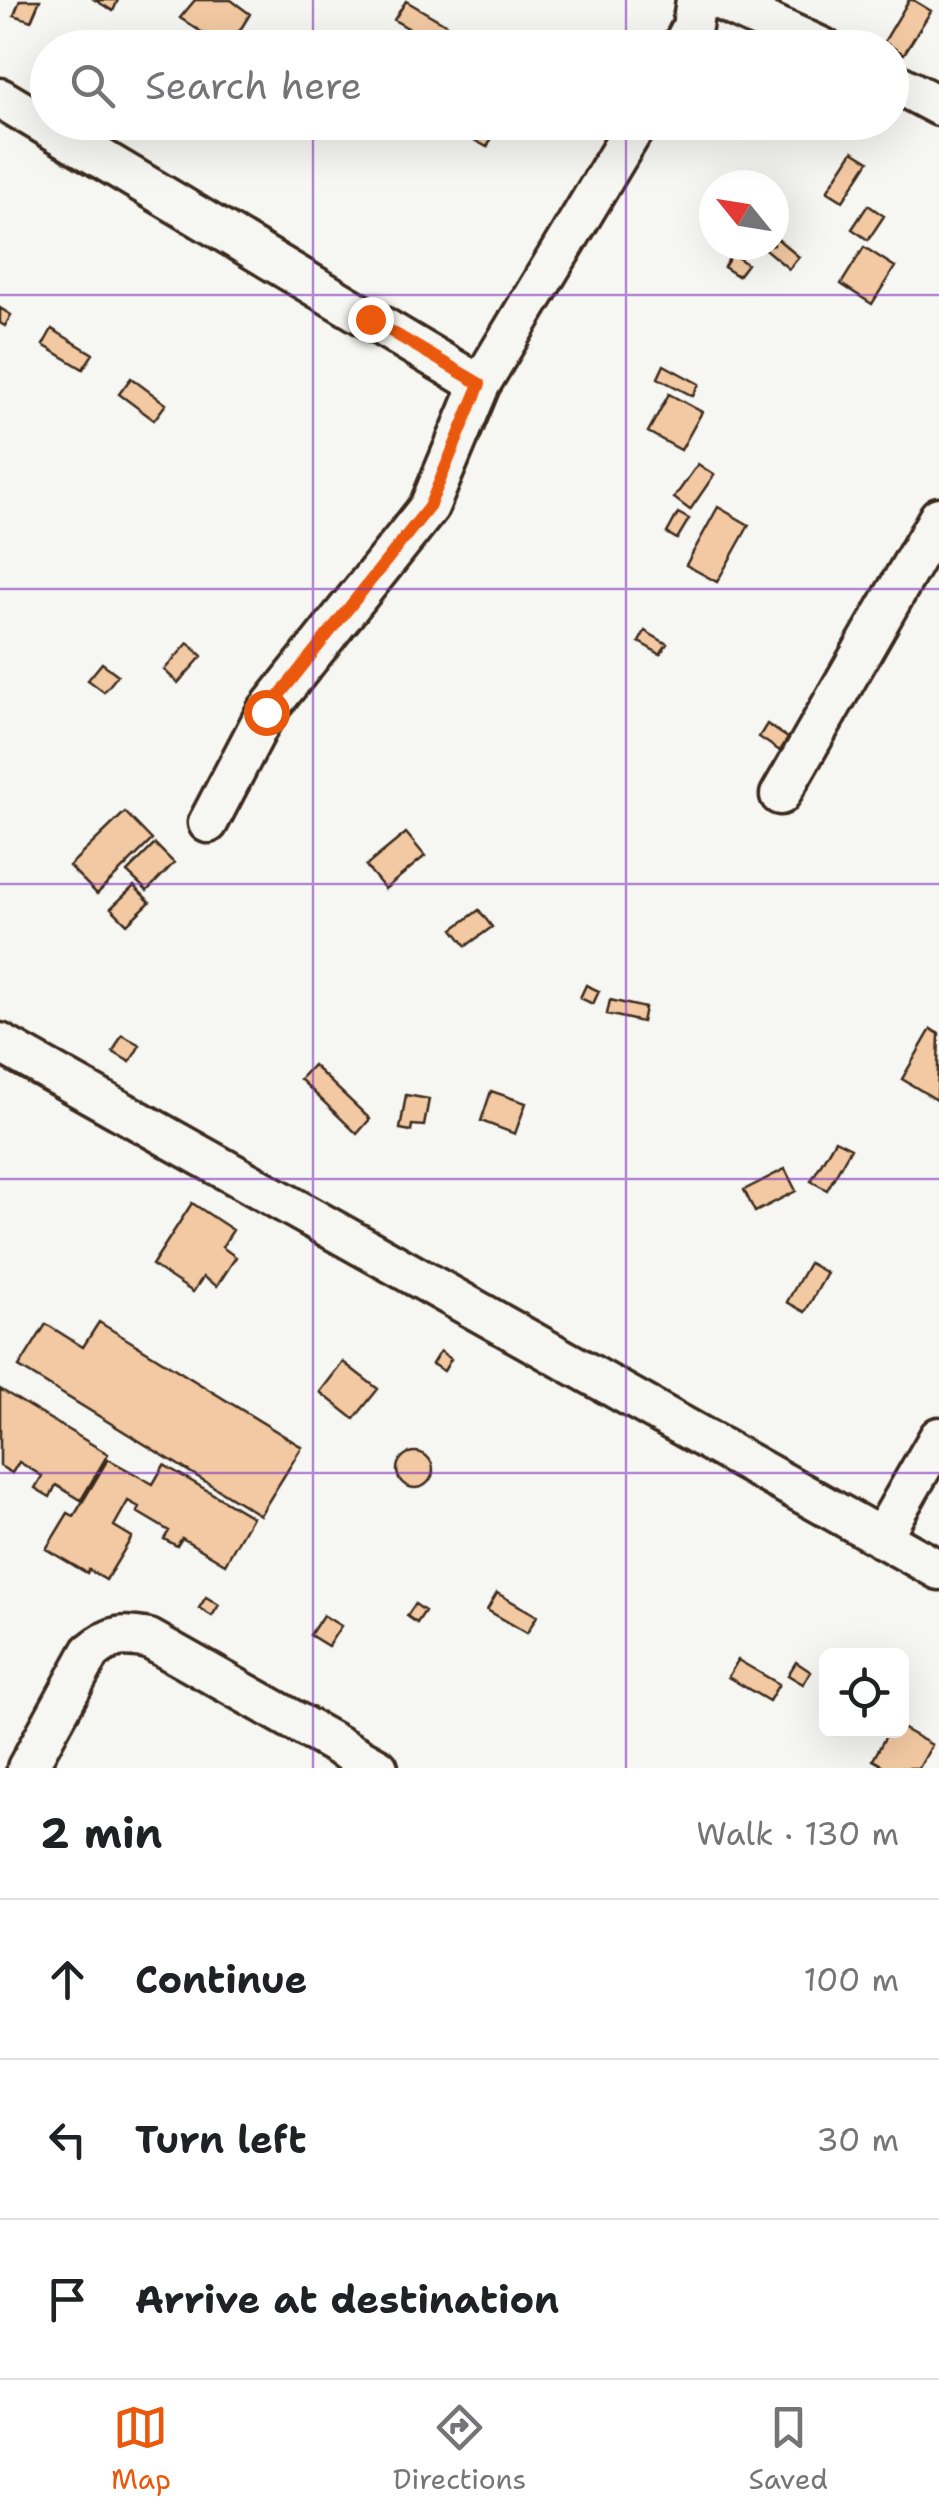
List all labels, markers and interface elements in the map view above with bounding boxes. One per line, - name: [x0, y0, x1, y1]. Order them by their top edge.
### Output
- search box: [30, 30, 909, 140]
- icon: search: [65, 58, 120, 113]
- text: Search here: [145, 60, 362, 111]
- north arrow: [699, 170, 789, 260]
- route end: [348, 297, 394, 343]
- route start: [244, 690, 290, 736]
- map controls: [819, 1648, 909, 1738]
- button: locate: [819, 1648, 909, 1738]
- text: 2 min: [40, 1805, 162, 1861]
- text: Walk · 130 m: [696, 1812, 899, 1855]
- icon: ahead: [40, 1952, 95, 2007]
- text: Continue: [135, 1954, 307, 2005]
- text: 100 m: [803, 1958, 899, 2001]
- icon: left: [40, 2112, 95, 2167]
- text: Turn left: [135, 2114, 307, 2165]
- text: 30 m: [816, 2118, 899, 2161]
- icon: arrive: [40, 2272, 95, 2327]
- text: Arrive at destination: [135, 2274, 559, 2325]
- tab: Map: [111, 2400, 171, 2498]
- tab: Directions: [393, 2400, 526, 2498]
- tab: Saved: [748, 2400, 828, 2498]

